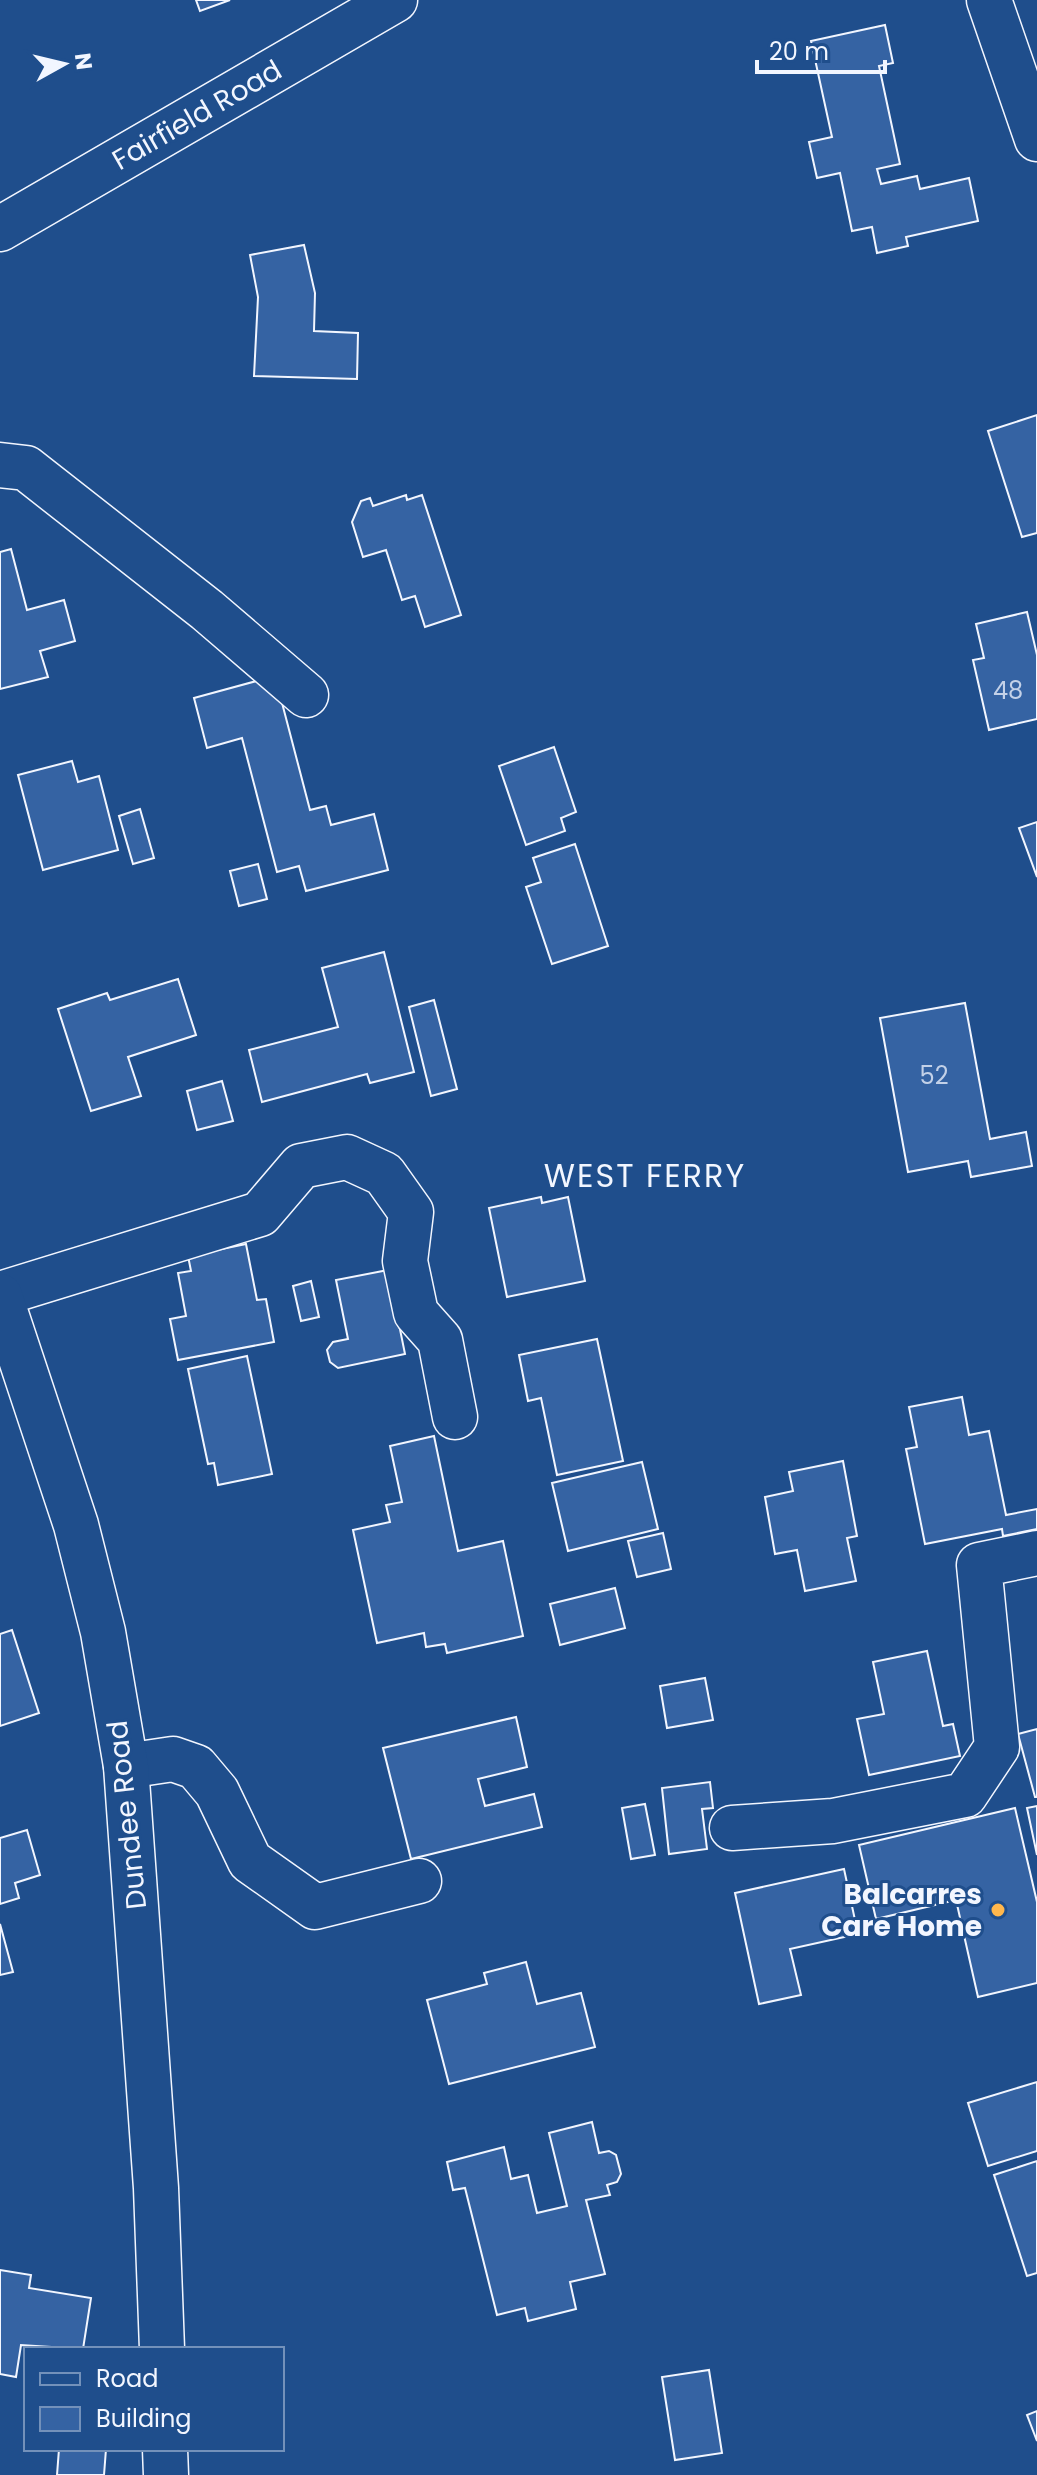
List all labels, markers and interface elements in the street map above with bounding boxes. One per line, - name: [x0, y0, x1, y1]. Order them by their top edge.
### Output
- north arrow: [24, 24, 104, 104]
- scale bar: [757, 24, 885, 74]
- text: 20 m: [769, 35, 829, 68]
- text: N: [67, 51, 100, 72]
- street label: Fairfield Road: [105, 51, 289, 179]
- house number: 48: [993, 674, 1023, 707]
- house number: 52: [920, 1059, 948, 1092]
- district label: WEST FERRY: [544, 1153, 746, 1198]
- street label: Dundee Road: [98, 1719, 156, 1911]
- place label: Balcarres Care Home: [821, 1875, 982, 1946]
- marker: Balcarres Care Home: [989, 1901, 1007, 1919]
- legend: [24, 2347, 284, 2451]
- text: Road: [96, 2362, 158, 2395]
- text: Building: [96, 2402, 192, 2435]

